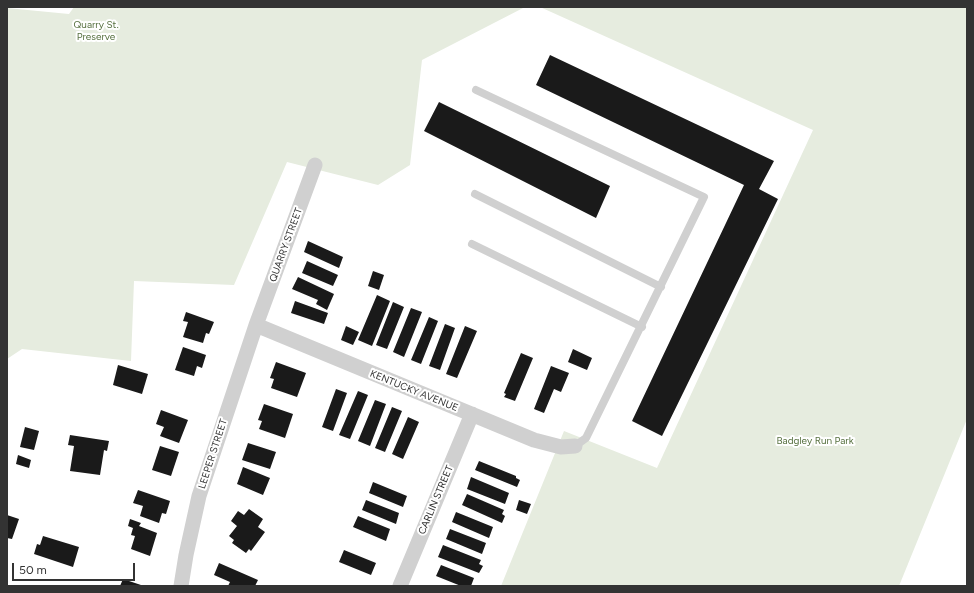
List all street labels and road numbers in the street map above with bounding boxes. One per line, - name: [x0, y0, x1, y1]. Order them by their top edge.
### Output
- street label: QUARRY STREET: [267, 206, 305, 284]
- street label: KENTUCKY AVENUE: [368, 368, 460, 414]
- street label: LEEPER STREET: [196, 418, 230, 490]
- street label: CARLIN STREET: [416, 464, 456, 536]

